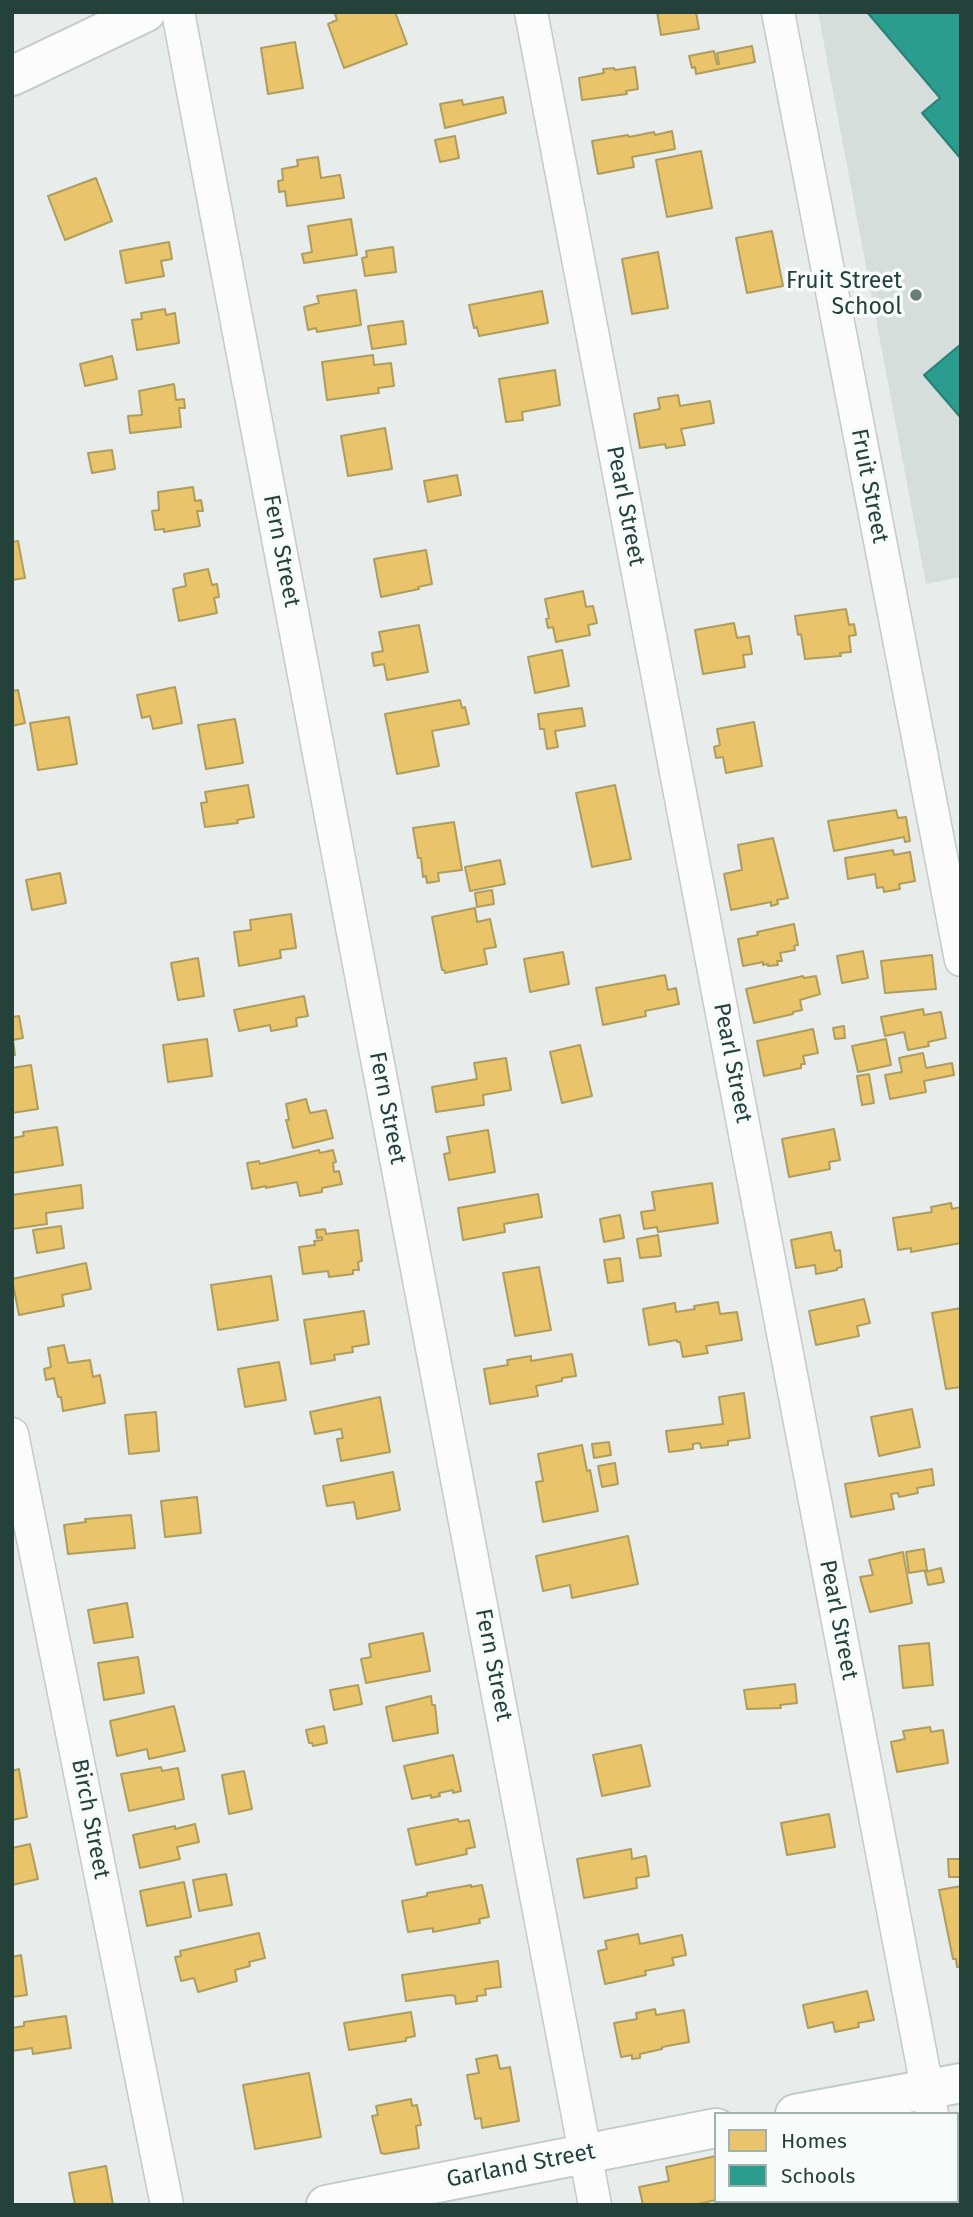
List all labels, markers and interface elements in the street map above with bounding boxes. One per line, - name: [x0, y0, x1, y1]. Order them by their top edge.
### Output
- place label: Fruit Street School: [786, 268, 902, 322]
- marker: Fruit Street School: [908, 287, 924, 303]
- street label: Fruit Street: [844, 426, 894, 546]
- street label: Pearl Street: [600, 444, 650, 568]
- street label: Fern Street: [257, 492, 305, 610]
- street label: Pearl Street: [707, 1001, 757, 1125]
- street label: Fern Street: [363, 1049, 411, 1167]
- street label: Pearl Street: [813, 1558, 863, 1682]
- street label: Fern Street: [469, 1606, 517, 1724]
- street label: Birch Street: [65, 1757, 115, 1881]
- legend: [714, 2112, 959, 2203]
- text: Homes: [781, 2128, 847, 2154]
- street label: Garland Street: [444, 2138, 598, 2194]
- text: Schools: [781, 2163, 855, 2189]

